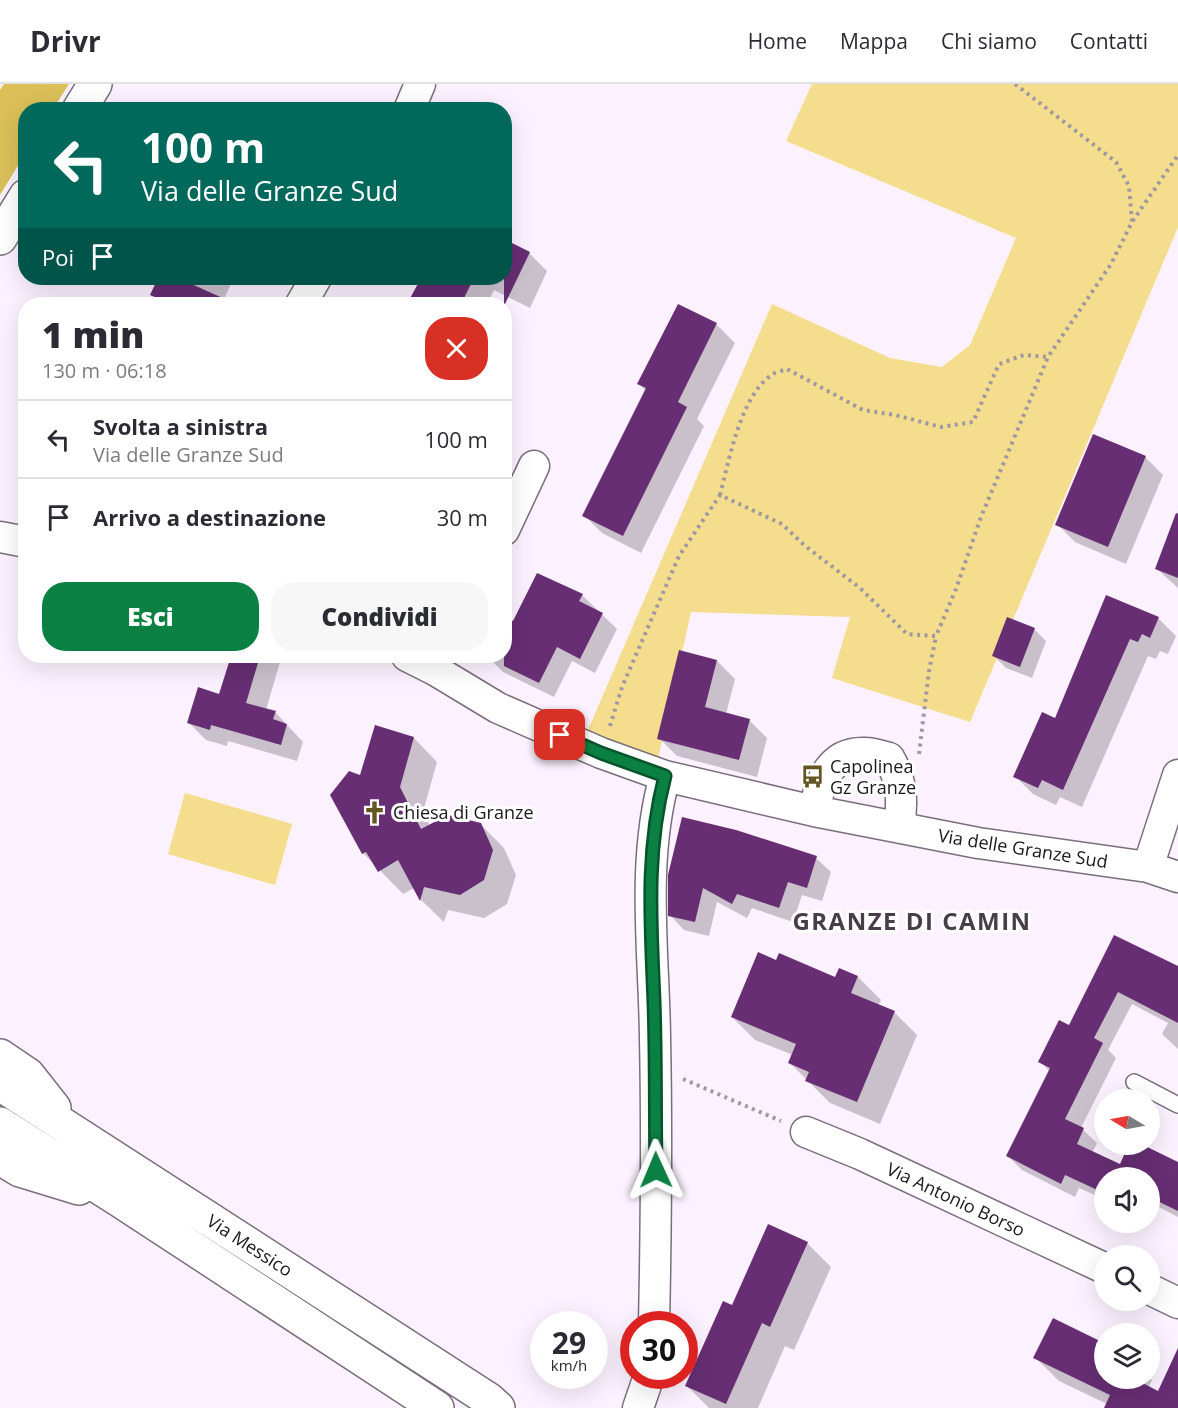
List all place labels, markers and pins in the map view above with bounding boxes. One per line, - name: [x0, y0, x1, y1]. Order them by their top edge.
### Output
- pin: [534, 709, 585, 760]
- place label: Capolinea Gz Granze: [830, 754, 916, 799]
- bus stop icon: Capolinea Gz Granze: [799, 763, 825, 789]
- church icon: Chiesa di Granze: [362, 799, 388, 825]
- place label: Chiesa di Granze: [393, 800, 534, 824]

